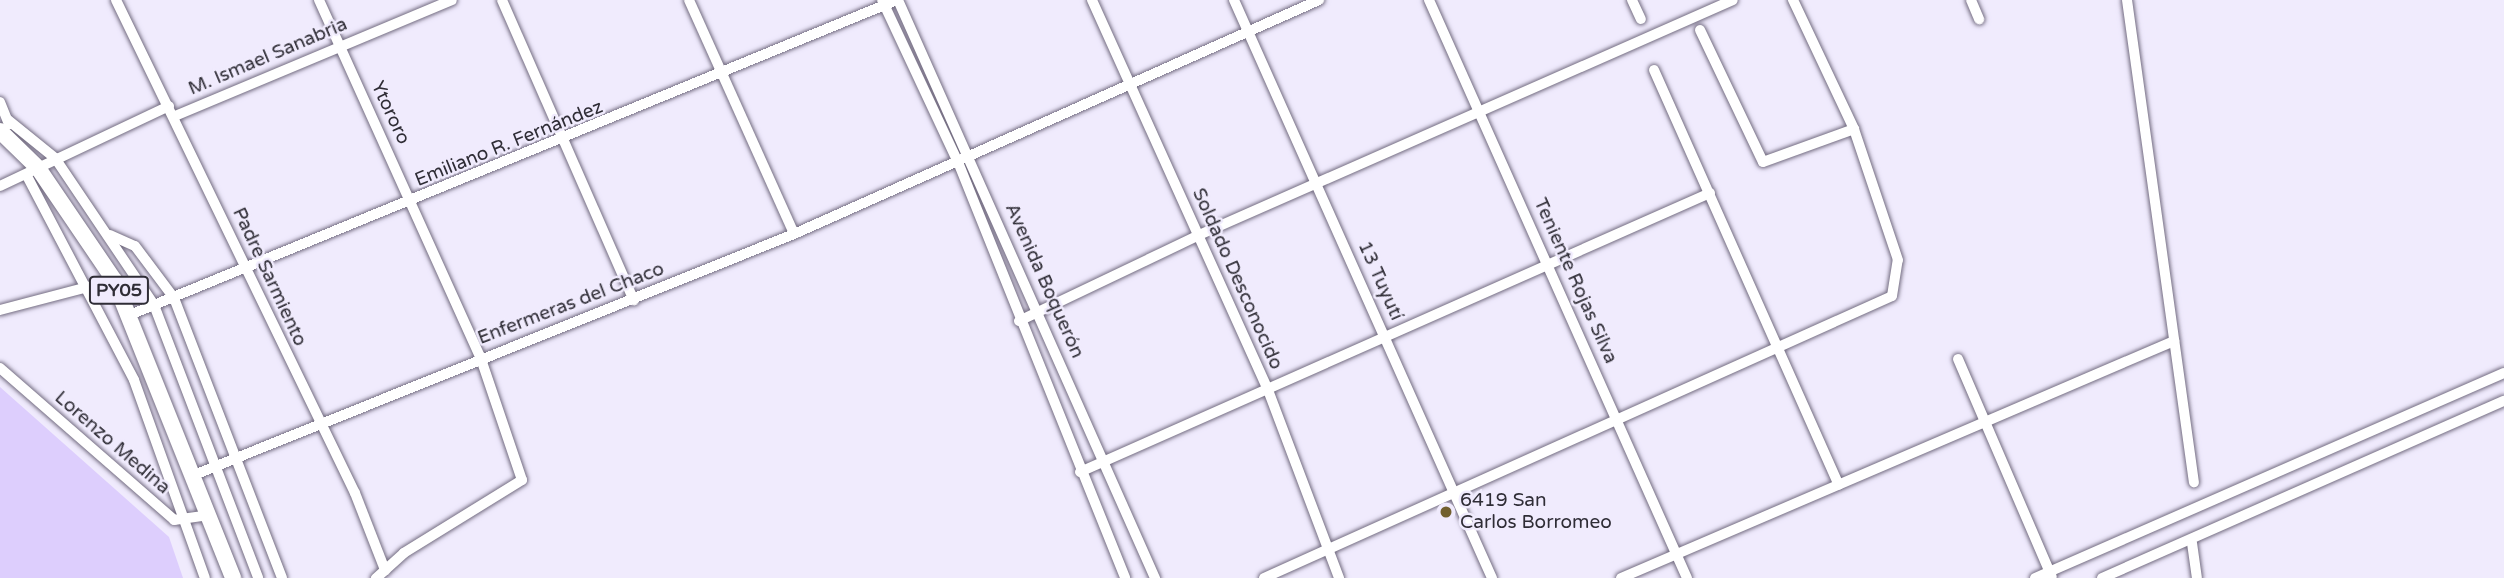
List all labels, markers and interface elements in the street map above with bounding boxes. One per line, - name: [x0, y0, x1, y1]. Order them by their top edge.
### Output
- street label: M. Ismael Sanabria: [185, 13, 351, 101]
- street label: Ytororo: [366, 78, 414, 148]
- street label: Emiliano R. Fernández: [412, 96, 606, 192]
- street label: Soldado Desconocido: [1187, 185, 1287, 373]
- street label: Teniente Rojas Silva: [1528, 195, 1622, 367]
- street label: Avenida Boquerón: [1000, 200, 1088, 362]
- street label: Padre Sarmiento: [227, 204, 311, 350]
- street label: 13 Tuyutí: [1352, 238, 1408, 324]
- street label: Enfermeras del Chaco: [475, 258, 667, 350]
- road number: PY05: [88, 276, 150, 304]
- street label: Lorenzo Medina: [50, 387, 174, 499]
- place label: 6419 San Carlos Borromeo: [1460, 490, 1612, 534]
- marker: 6419 San Carlos Borromeo: [1438, 504, 1454, 520]

